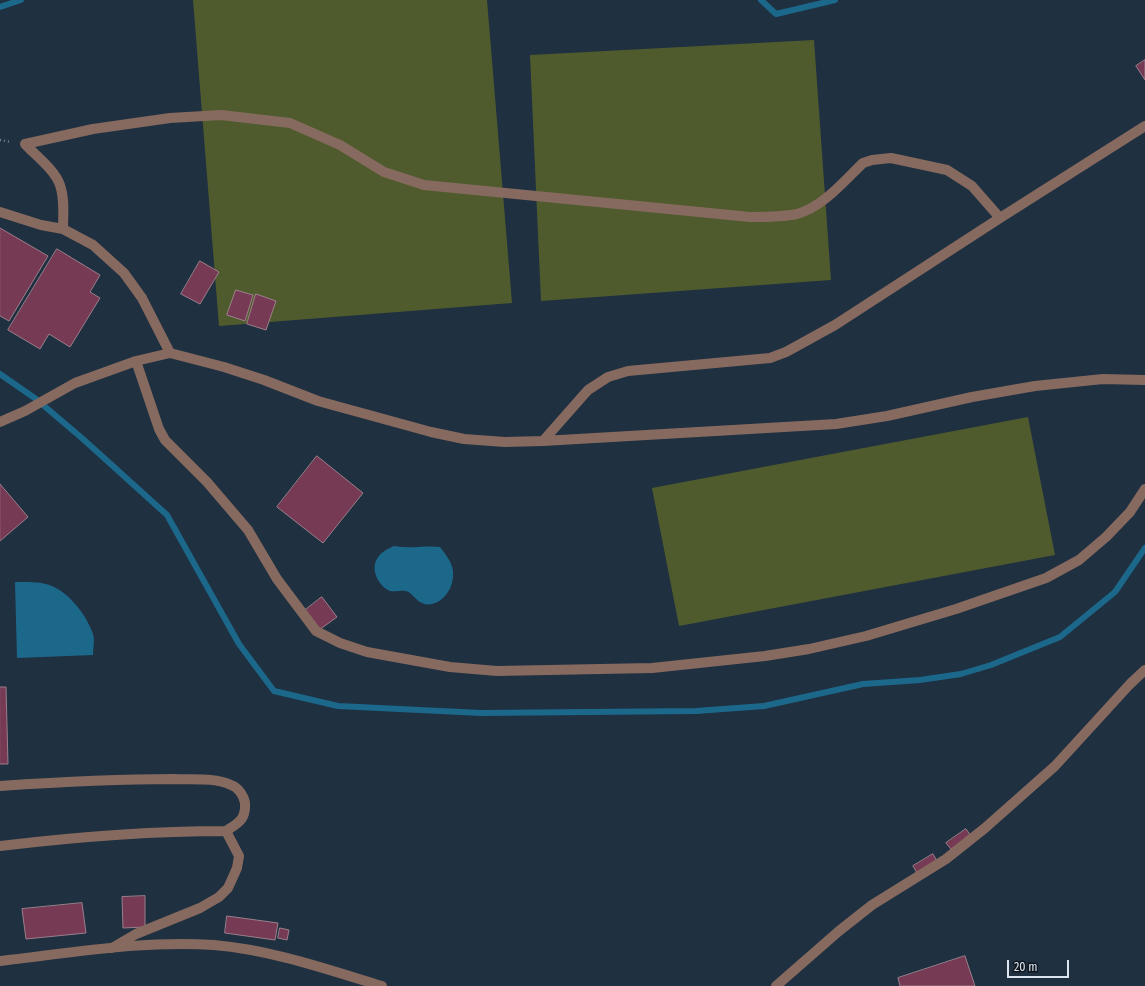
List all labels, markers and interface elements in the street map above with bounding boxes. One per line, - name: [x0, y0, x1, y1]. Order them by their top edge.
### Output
- scale bar: [1009, 952, 1071, 978]
- text: 20 m: [1014, 960, 1038, 974]

